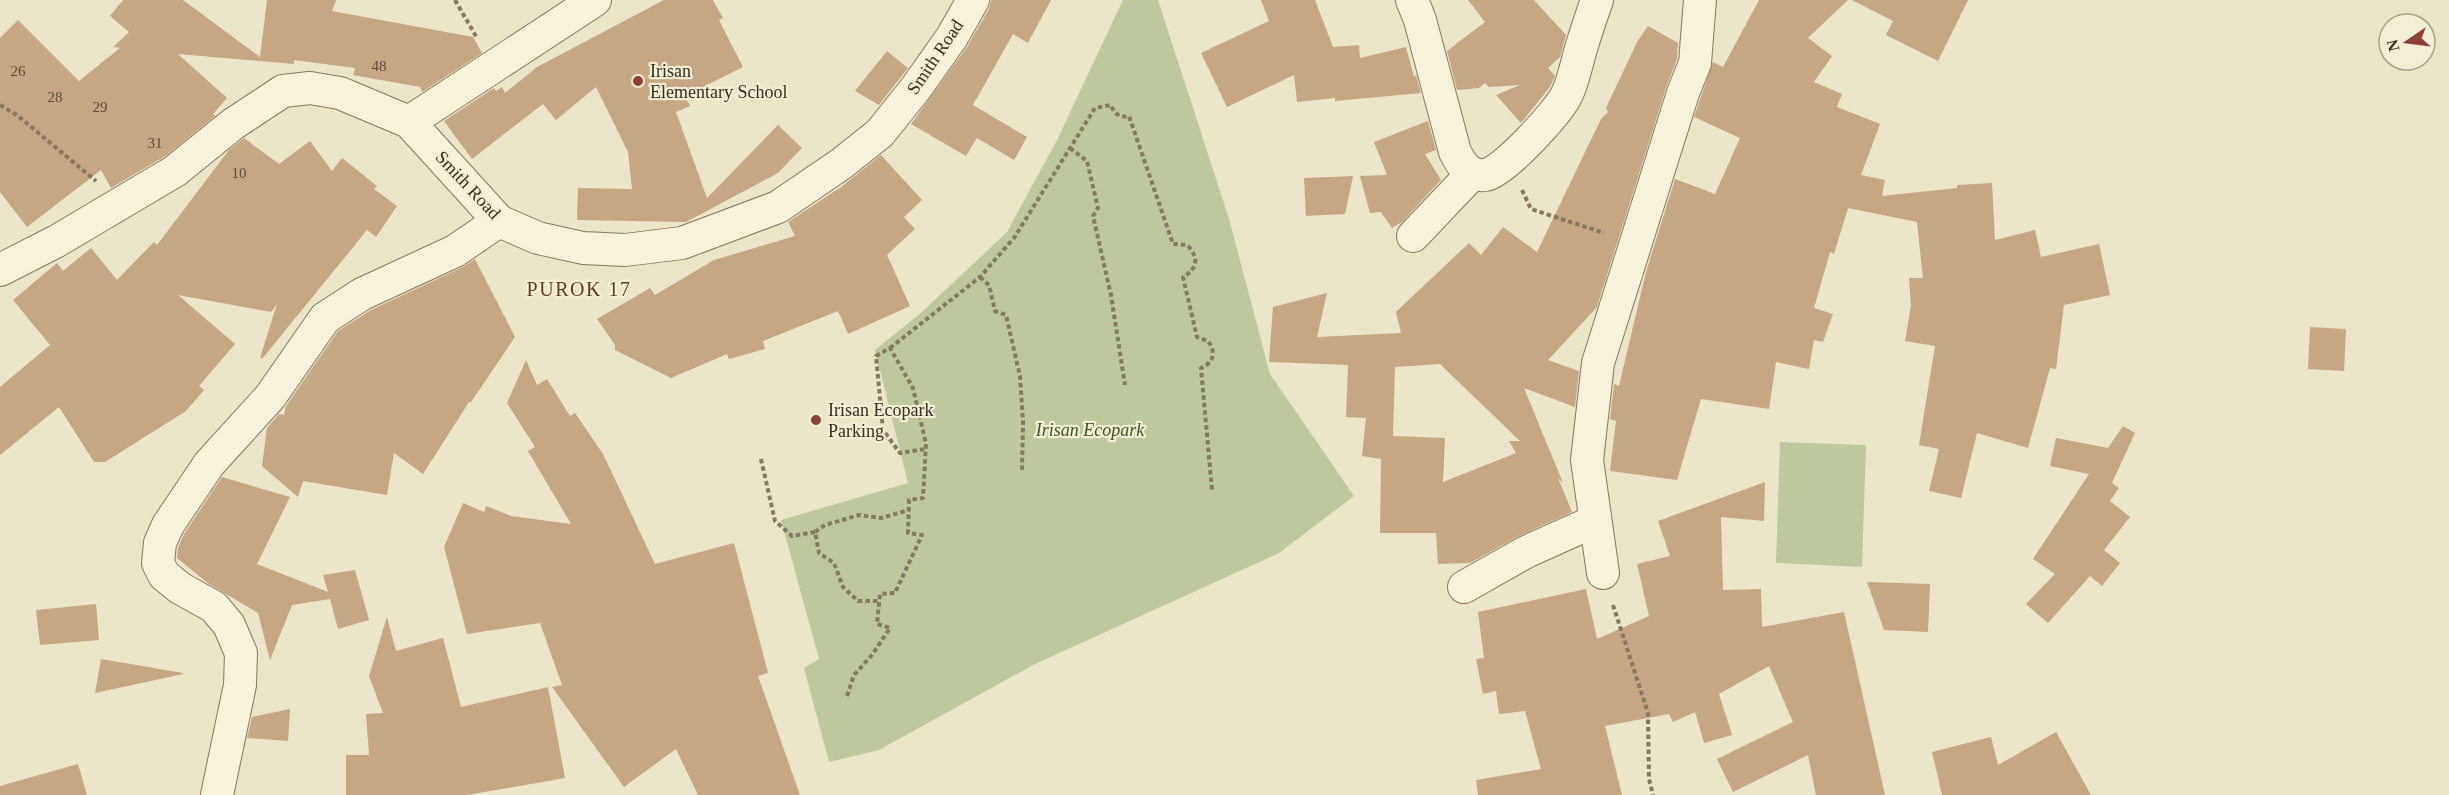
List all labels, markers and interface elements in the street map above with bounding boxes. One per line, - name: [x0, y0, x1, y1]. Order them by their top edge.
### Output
- north arrow: [2377, 12, 2437, 72]
- street label: Smith Road: [903, 16, 967, 98]
- text: N: [2383, 37, 2403, 53]
- house number: 48: [372, 58, 387, 74]
- place label: Irisan Elementary School: [650, 61, 787, 102]
- house number: 26: [11, 63, 26, 79]
- marker: Irisan Elementary School: [631, 74, 645, 88]
- house number: 28: [48, 89, 63, 105]
- house number: 29: [93, 99, 108, 115]
- house number: 31: [148, 135, 163, 151]
- street label: Smith Road: [432, 147, 504, 223]
- house number: 10: [232, 165, 247, 181]
- district label: PUROK 17: [527, 278, 631, 300]
- place label: Irisan Ecopark Parking: [828, 400, 933, 441]
- marker: Irisan Ecopark Parking: [809, 413, 823, 427]
- park label: Irisan Ecopark: [1035, 420, 1145, 440]

